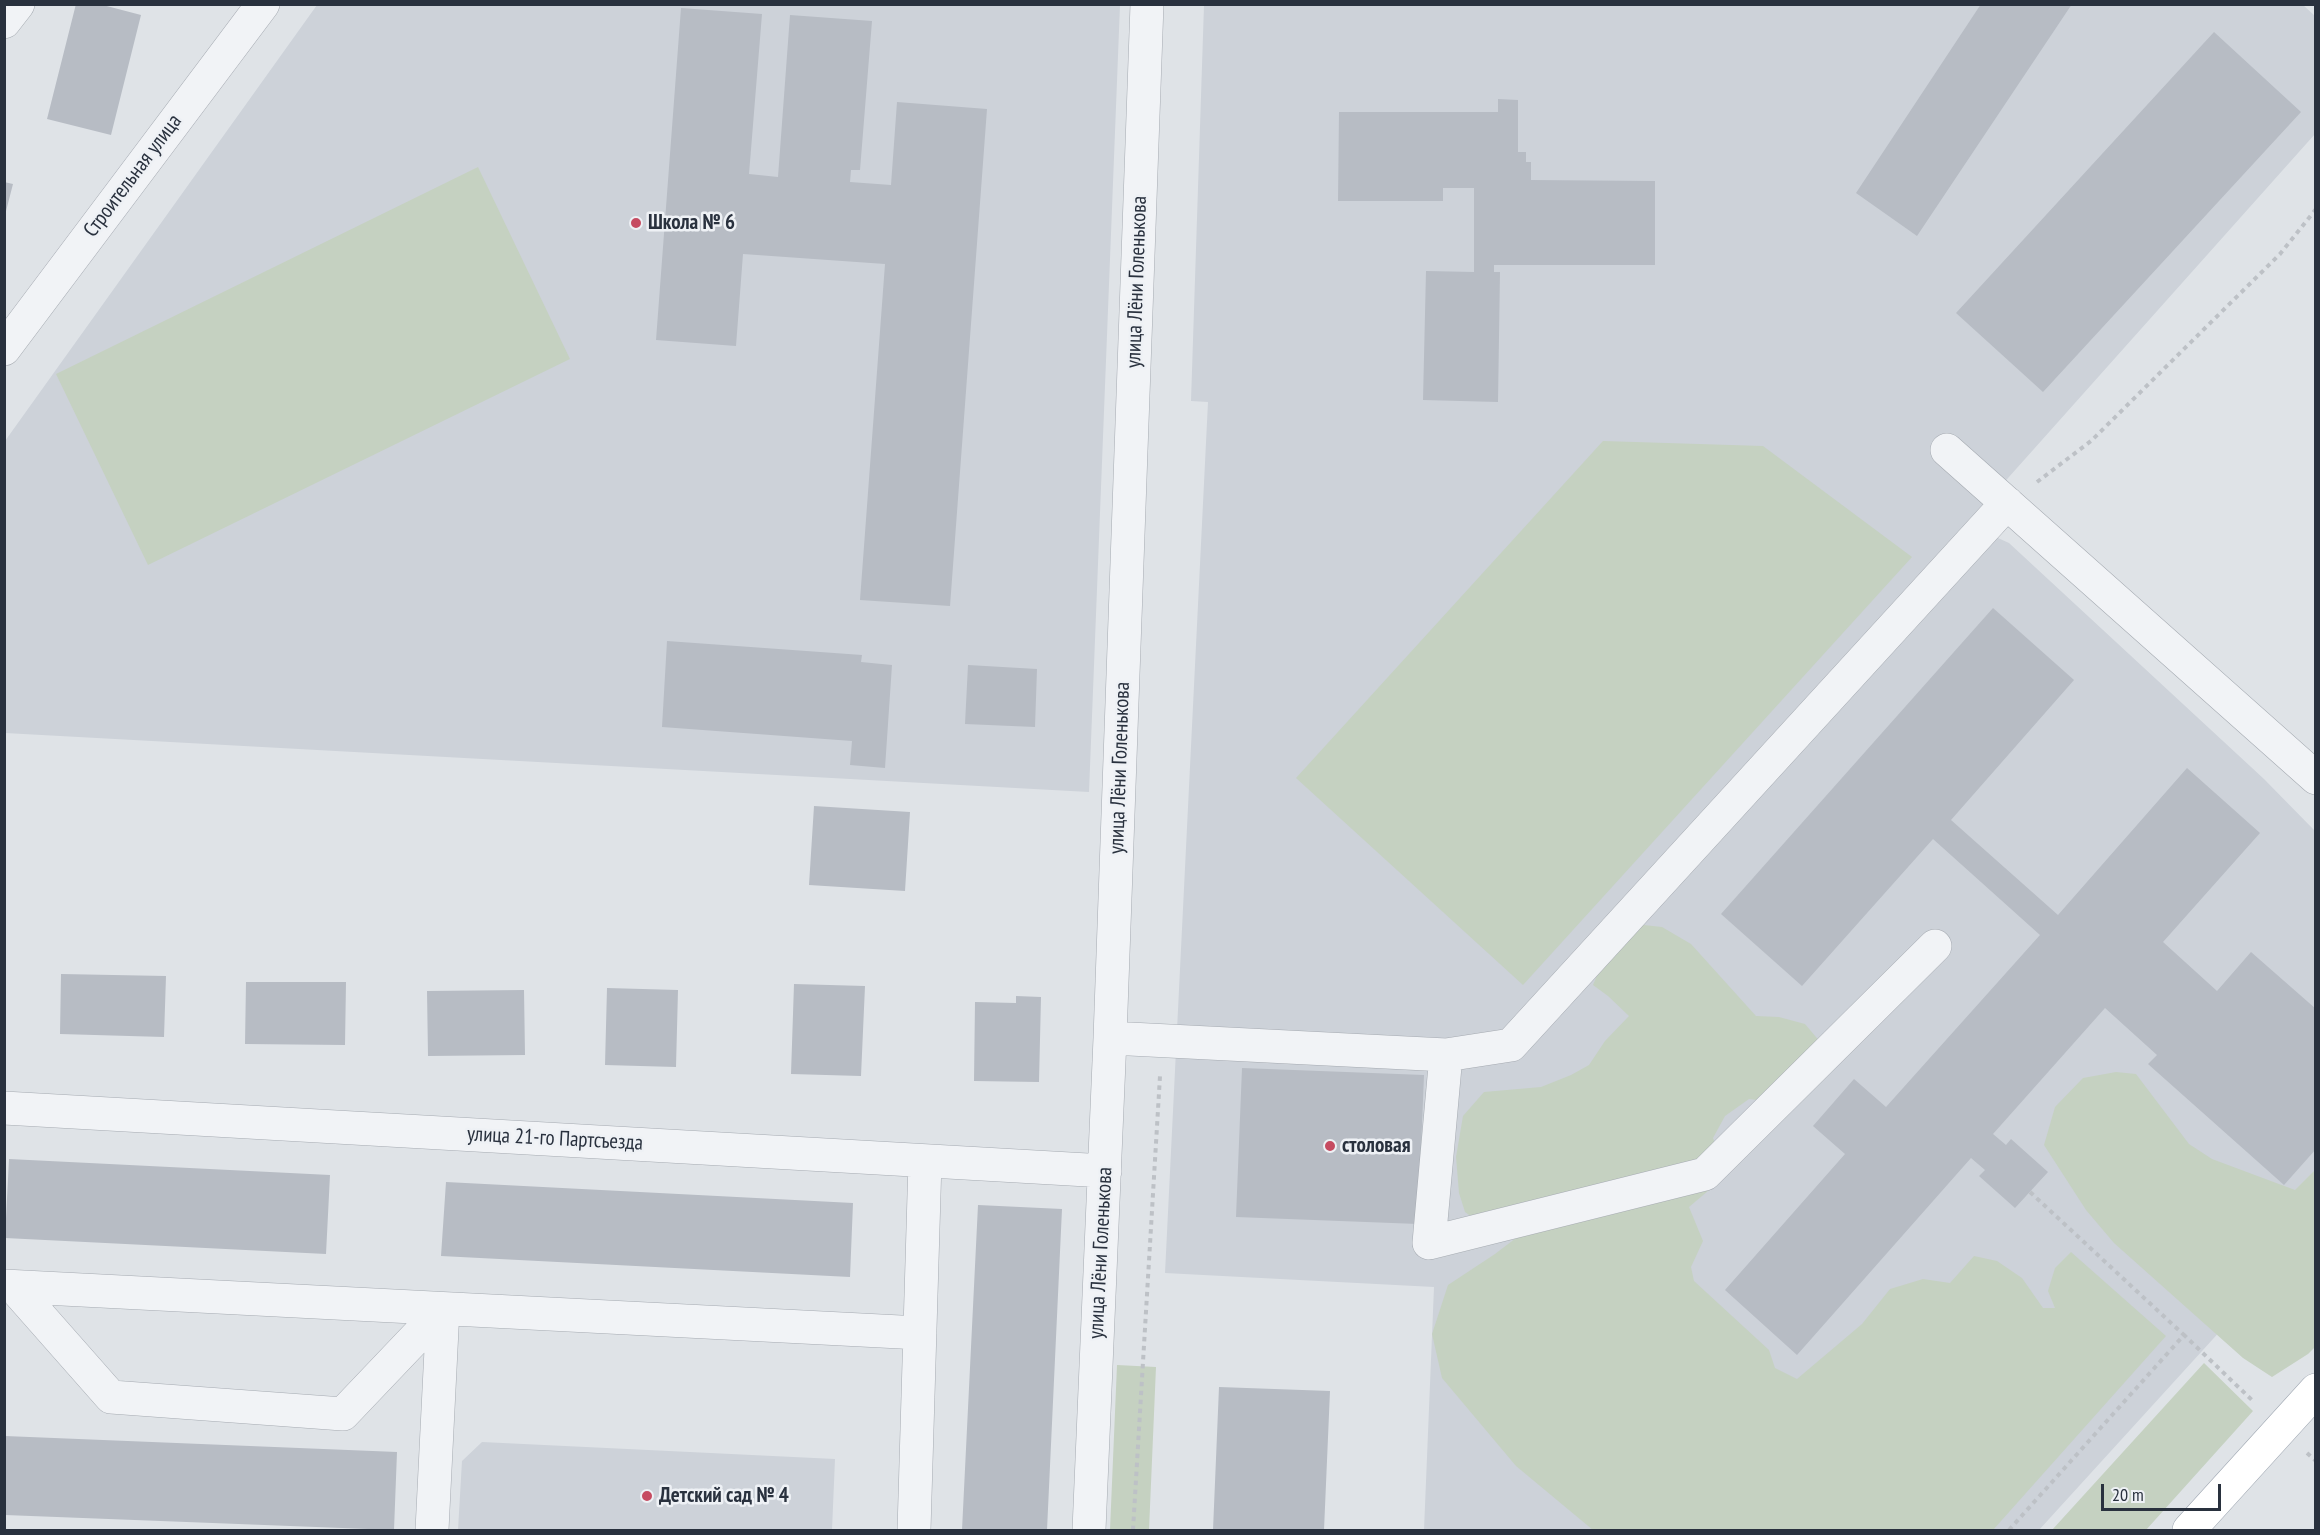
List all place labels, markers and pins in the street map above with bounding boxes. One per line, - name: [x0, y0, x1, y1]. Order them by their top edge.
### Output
- place label: Школа № 6: [648, 210, 735, 236]
- marker: Школа № 6: [629, 216, 643, 230]
- place label: столовая: [1342, 1133, 1411, 1159]
- marker: столовая: [1323, 1139, 1337, 1153]
- place label: Детский сад № 4: [659, 1483, 789, 1509]
- marker: Детский сад № 4: [640, 1489, 654, 1503]

